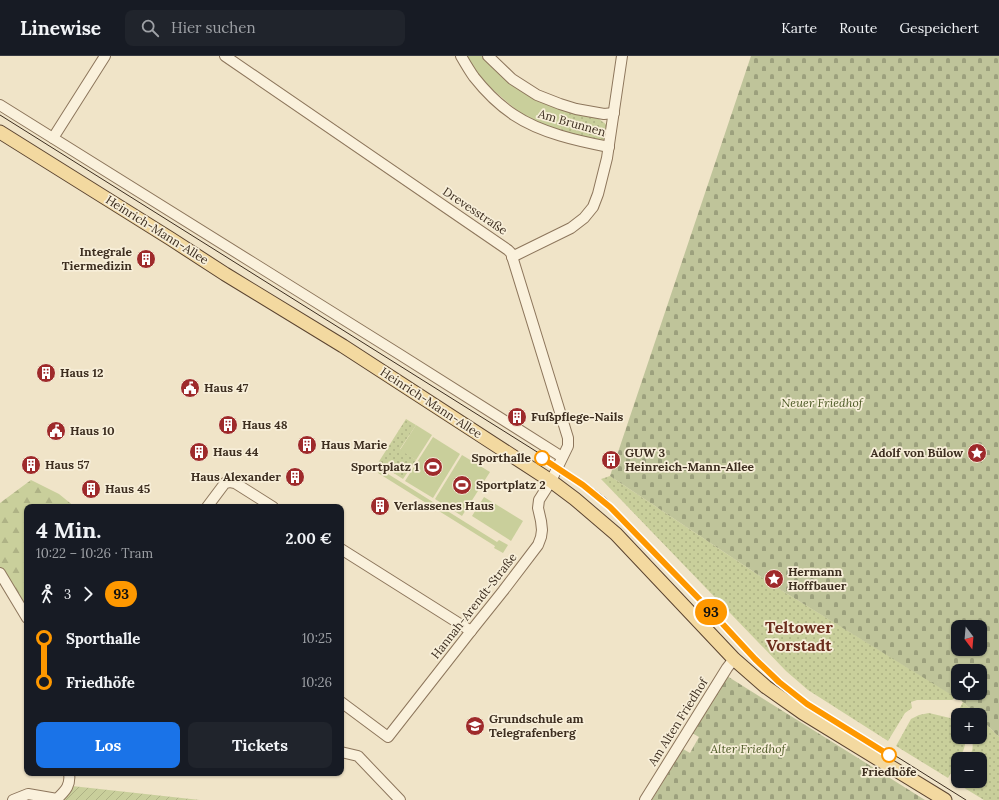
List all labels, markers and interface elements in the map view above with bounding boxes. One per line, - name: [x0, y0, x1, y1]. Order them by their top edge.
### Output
- search box: [125, 10, 405, 46]
- text: Linewise: [20, 16, 101, 40]
- icon: search: [139, 17, 161, 39]
- text: Hier suchen: [171, 18, 256, 37]
- text: Karte: [781, 19, 817, 37]
- text: Route: [839, 19, 877, 37]
- text: Gespeichert: [899, 19, 979, 37]
- street label: Am Brunnen: [536, 105, 608, 139]
- street label: Drevesstraße: [440, 183, 511, 238]
- street label: Heinrich-Mann-Allee: [103, 192, 212, 268]
- place label: Integrale Tiermedizin: [62, 244, 133, 273]
- building icon: Integrale Tiermedizin: [135, 248, 157, 270]
- building icon: Haus 12: [35, 362, 57, 384]
- street label: Heinrich-Mann-Allee: [378, 364, 485, 441]
- place label: Haus 12: [60, 365, 104, 380]
- public building icon: Haus 47: [179, 377, 201, 399]
- place label: Haus 47: [204, 380, 249, 395]
- park label: Neuer Friedhof: [781, 395, 864, 410]
- building icon: Fußpflege-Nails: [506, 406, 528, 428]
- place label: Fußpflege-Nails: [531, 409, 623, 424]
- building icon: Haus 48: [217, 414, 239, 436]
- place label: Haus 48: [242, 417, 288, 432]
- public building icon: Haus 10: [45, 420, 67, 442]
- place label: Haus 10: [70, 423, 115, 438]
- building icon: Haus Marie: [296, 434, 318, 456]
- place label: Haus Marie: [321, 437, 388, 452]
- building icon: Haus 44: [188, 441, 210, 463]
- place icon: Adolf von Bülow: [966, 442, 988, 464]
- place label: Haus 44: [213, 444, 259, 459]
- place label: GUW 3 Heinreich-Mann-Allee: [625, 445, 755, 474]
- place label: Adolf von Bülow: [871, 445, 963, 460]
- building icon: GUW 3 Heinreich-Mann-Allee: [600, 449, 622, 471]
- place label: Sporthalle: [472, 450, 532, 465]
- marker: Sporthalle: [534, 450, 550, 466]
- building icon: Haus 57: [20, 454, 42, 476]
- sports icon: Sportplatz 1: [422, 456, 444, 478]
- place label: Haus 57: [45, 457, 90, 472]
- place label: Sportplatz 1: [351, 459, 419, 474]
- building icon: Haus Alexander: [284, 466, 306, 488]
- place label: Haus Alexander: [191, 469, 281, 484]
- sports icon: Sportplatz 2: [451, 474, 473, 496]
- place label: Sportplatz 2: [476, 477, 546, 492]
- building icon: Haus 45: [80, 478, 102, 500]
- place label: Haus 45: [105, 481, 151, 496]
- building icon: Verlassenes Haus: [369, 495, 391, 517]
- place label: Verlassenes Haus: [394, 498, 494, 513]
- text: 4 Min.: [36, 516, 101, 544]
- text: 2.00 €: [286, 529, 332, 548]
- text: 10:22 – 10:26 · Tram: [36, 545, 153, 562]
- street label: Hannah-Arendt-Straße: [428, 549, 520, 662]
- place label: Hermann Hoffbauer: [788, 564, 847, 593]
- place icon: Hermann Hoffbauer: [763, 568, 785, 590]
- icon: walk: [36, 583, 58, 605]
- icon: forward: [77, 583, 99, 605]
- text: 93: [113, 585, 129, 603]
- text: 3: [64, 586, 71, 603]
- line badge: 93: [693, 599, 729, 625]
- text: 93: [703, 603, 719, 621]
- district label: Teltower Vorstadt: [765, 617, 833, 655]
- north arrow: [951, 620, 987, 656]
- map controls: [951, 620, 987, 788]
- text: Sporthalle: [66, 629, 140, 648]
- text: 10:25: [302, 630, 332, 647]
- button: locate: [951, 664, 987, 700]
- text: Friedhöfe: [66, 673, 135, 692]
- text: 10:26: [301, 674, 332, 691]
- street label: Am Alten Friedhof: [644, 674, 711, 769]
- button: +: [951, 708, 987, 744]
- place label: Grundschule am Telegrafenberg: [489, 711, 584, 740]
- school or university icon: Grundschule am Telegrafenberg: [464, 715, 486, 737]
- button: Los: [36, 722, 180, 768]
- button: Tickets: [188, 722, 332, 768]
- park label: Alter Friedhof: [710, 741, 787, 756]
- marker: Friedhöfe: [881, 747, 897, 763]
- button: −: [951, 752, 987, 788]
- place label: Friedhöfe: [862, 764, 917, 779]

